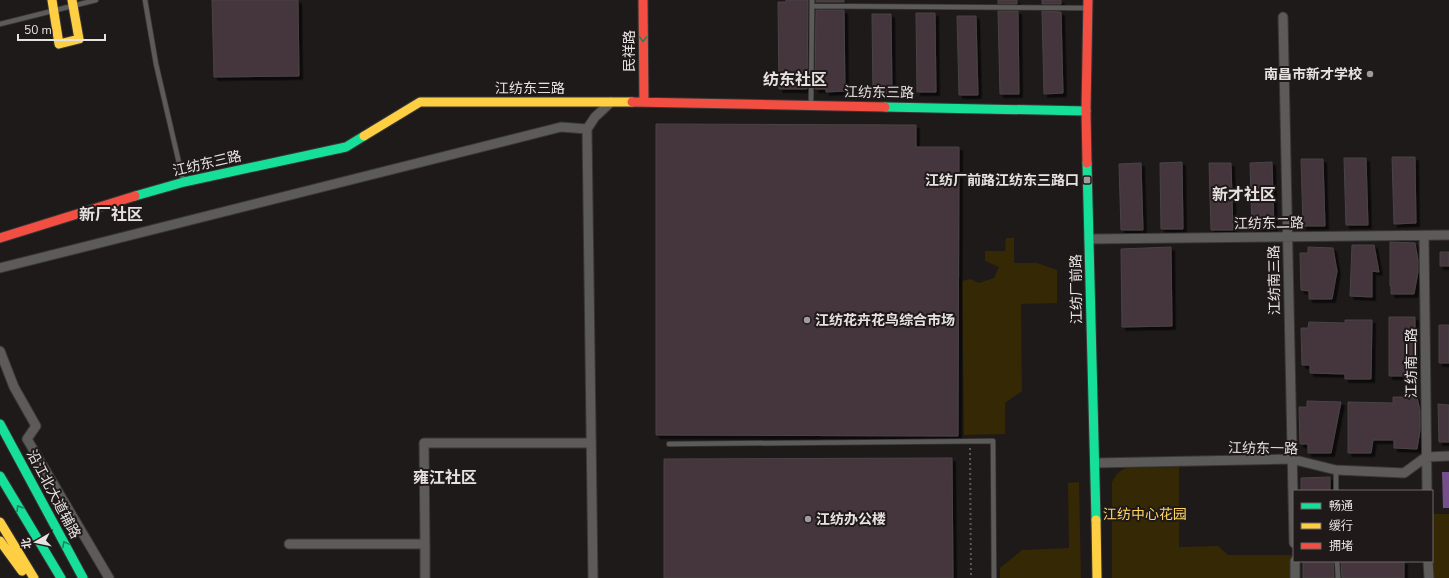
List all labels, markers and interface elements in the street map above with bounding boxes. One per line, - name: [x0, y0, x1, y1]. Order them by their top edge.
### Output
- scale bar: [18, 16, 105, 42]
- text: 50 m: [24, 22, 52, 38]
- street label: 民祥路: [620, 30, 639, 72]
- one-way arrow: [639, 36, 647, 42]
- place label: 南昌市新才学校: [1264, 65, 1362, 84]
- district label: 纺东社区: [763, 69, 827, 91]
- marker: 南昌市新才学校: [1365, 69, 1375, 79]
- street label: 江纺东三路: [495, 79, 565, 98]
- street label: 江纺东三路: [844, 82, 914, 103]
- street label: 江纺东三路: [171, 146, 243, 181]
- place label: 江纺厂前路江纺东三路口: [925, 171, 1079, 190]
- marker: 江纺厂前路江纺东三路口: [1082, 175, 1092, 185]
- district label: 新才社区: [1212, 184, 1276, 206]
- district label: 新厂社区: [79, 204, 143, 226]
- street label: 江纺东二路: [1234, 213, 1304, 234]
- street label: 江纺南三路: [1264, 245, 1285, 315]
- street label: 江纺厂前路: [1066, 254, 1087, 324]
- place label: 江纺花卉花鸟综合市场: [815, 311, 955, 330]
- marker: 江纺花卉花鸟综合市场: [802, 315, 812, 325]
- street label: 江纺南二路: [1402, 328, 1421, 398]
- street label: 江纺东一路: [1228, 438, 1298, 459]
- street label: 沿江北大道辅路: [22, 447, 85, 542]
- district label: 雍江社区: [413, 467, 477, 489]
- legend: [1293, 490, 1433, 562]
- text: 畅通: [1329, 498, 1353, 514]
- one-way arrow: [17, 505, 24, 512]
- park label: 江纺中心花园: [1103, 505, 1187, 524]
- place label: 江纺办公楼: [816, 510, 886, 529]
- marker: 江纺办公楼: [803, 514, 813, 524]
- text: 缓行: [1329, 518, 1353, 534]
- north arrow: [16, 522, 56, 562]
- text: 北: [18, 537, 35, 550]
- text: 拥堵: [1329, 538, 1353, 554]
- one-way arrow: [62, 541, 70, 548]

